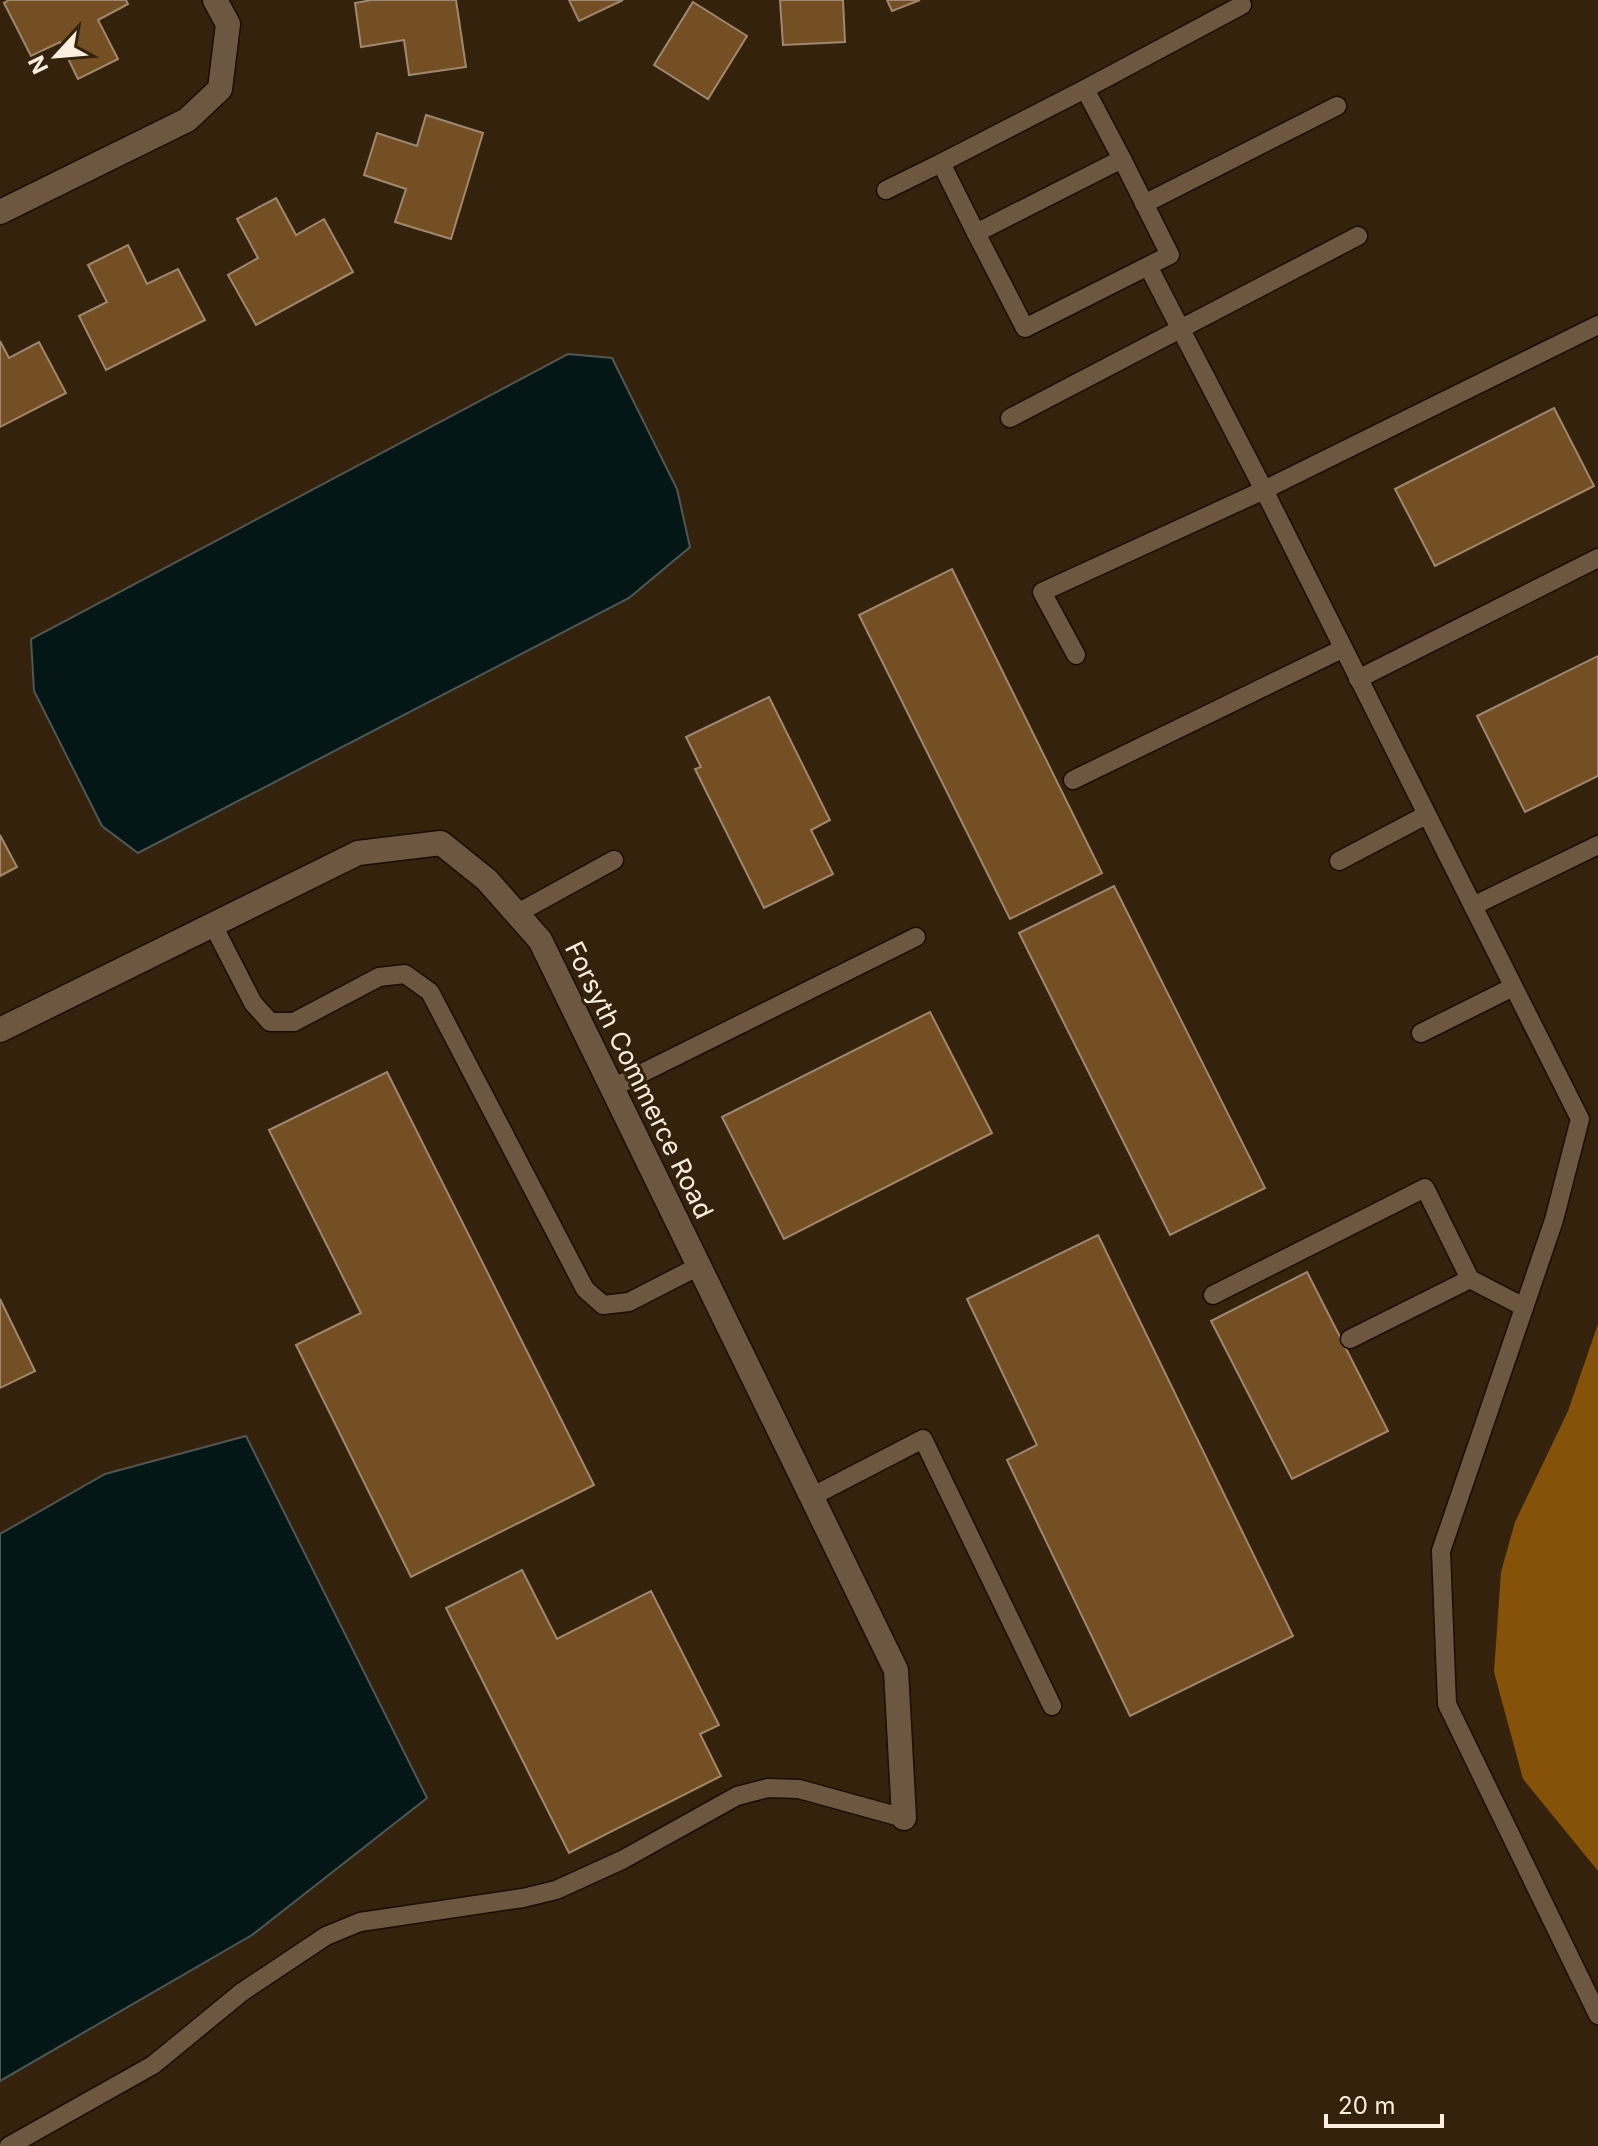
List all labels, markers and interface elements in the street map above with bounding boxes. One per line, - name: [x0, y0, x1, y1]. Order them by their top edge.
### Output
- north arrow: [16, 16, 96, 96]
- text: N: [23, 52, 53, 78]
- street label: Forsyth Commerce Road: [559, 936, 720, 1223]
- scale bar: [1326, 2078, 1442, 2128]
- text: 20 m: [1338, 2091, 1396, 2120]

